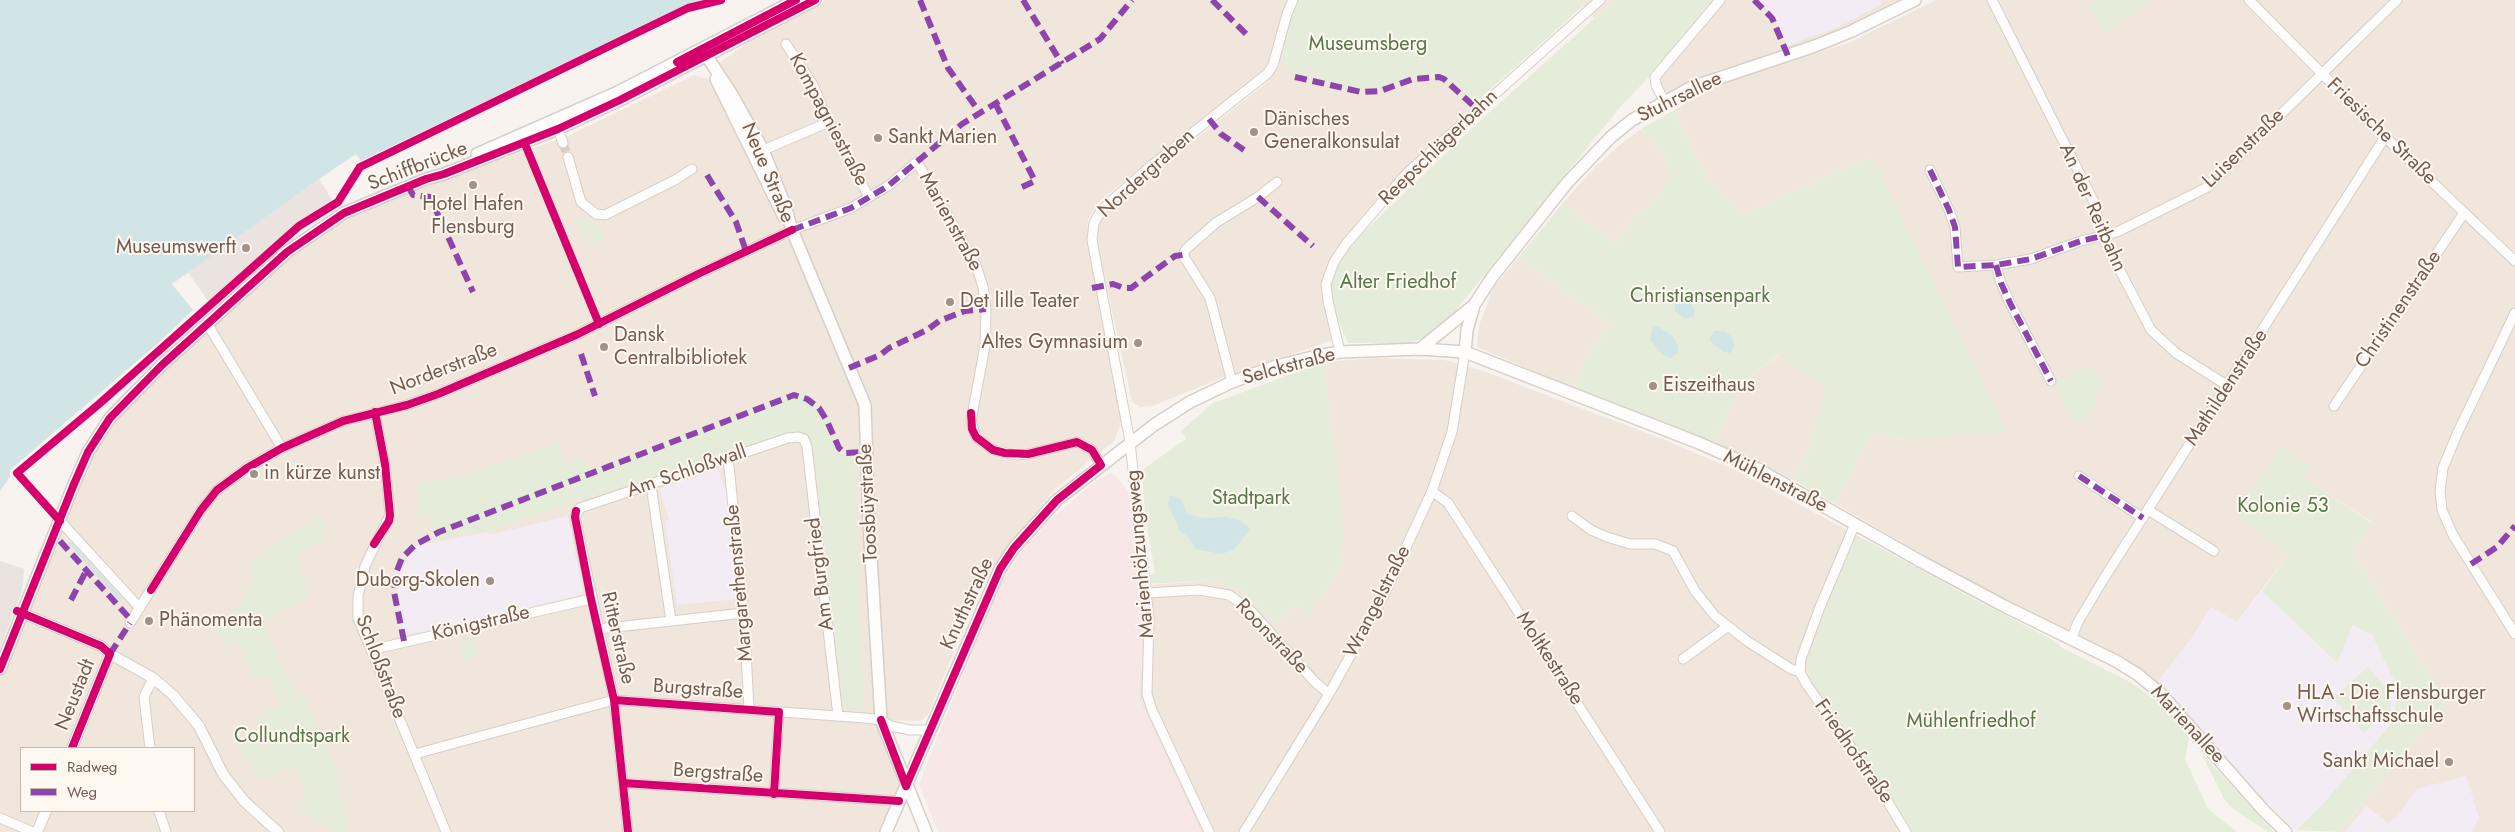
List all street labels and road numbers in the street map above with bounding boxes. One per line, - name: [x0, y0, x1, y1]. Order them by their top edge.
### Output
- street label: Kompagniestraße: [783, 50, 873, 190]
- street label: Stuhrsallee: [1634, 67, 1726, 129]
- street label: Friesische Straße: [2321, 74, 2441, 190]
- street label: Reepschlägerbahn: [1374, 85, 1504, 211]
- street label: Luisenstraße: [2198, 104, 2290, 194]
- street label: Neue Straße: [735, 119, 799, 227]
- street label: Nordergraben: [1094, 124, 1200, 224]
- street label: Schiffbrücke: [365, 137, 471, 197]
- street label: An der Reitbahn: [2053, 140, 2131, 276]
- street label: Marienstraße: [913, 168, 987, 276]
- street label: Christinenstraße: [2351, 247, 2447, 373]
- street label: Mathildenstraße: [2180, 325, 2274, 451]
- street label: Norderstraße: [387, 339, 501, 401]
- street label: Selckstraße: [1240, 343, 1338, 391]
- street label: Am Schloßwall: [624, 440, 750, 504]
- street label: Toosbüystraße: [854, 443, 884, 563]
- street label: Mühlenstraße: [1719, 446, 1831, 518]
- street label: Marienhölzungsweg: [1122, 469, 1160, 639]
- street label: Margarethenstraße: [721, 504, 759, 662]
- street label: Am Burgfried: [802, 516, 840, 632]
- street label: Wrangelstraße: [1339, 542, 1417, 662]
- street label: Knuthstraße: [936, 554, 1000, 654]
- street label: Ritterstraße: [595, 589, 639, 687]
- street label: Roonstraße: [1230, 595, 1312, 679]
- street label: Königstraße: [430, 601, 532, 647]
- street label: Moltkestraße: [1510, 608, 1588, 710]
- street label: Schloßstraße: [349, 612, 411, 722]
- street label: Neustadt: [51, 656, 101, 734]
- street label: Burgstraße: [652, 675, 744, 705]
- street label: Marienallee: [2145, 681, 2229, 769]
- street label: Friedhofstraße: [1808, 695, 1898, 809]
- street label: Bergstraße: [672, 759, 764, 789]

